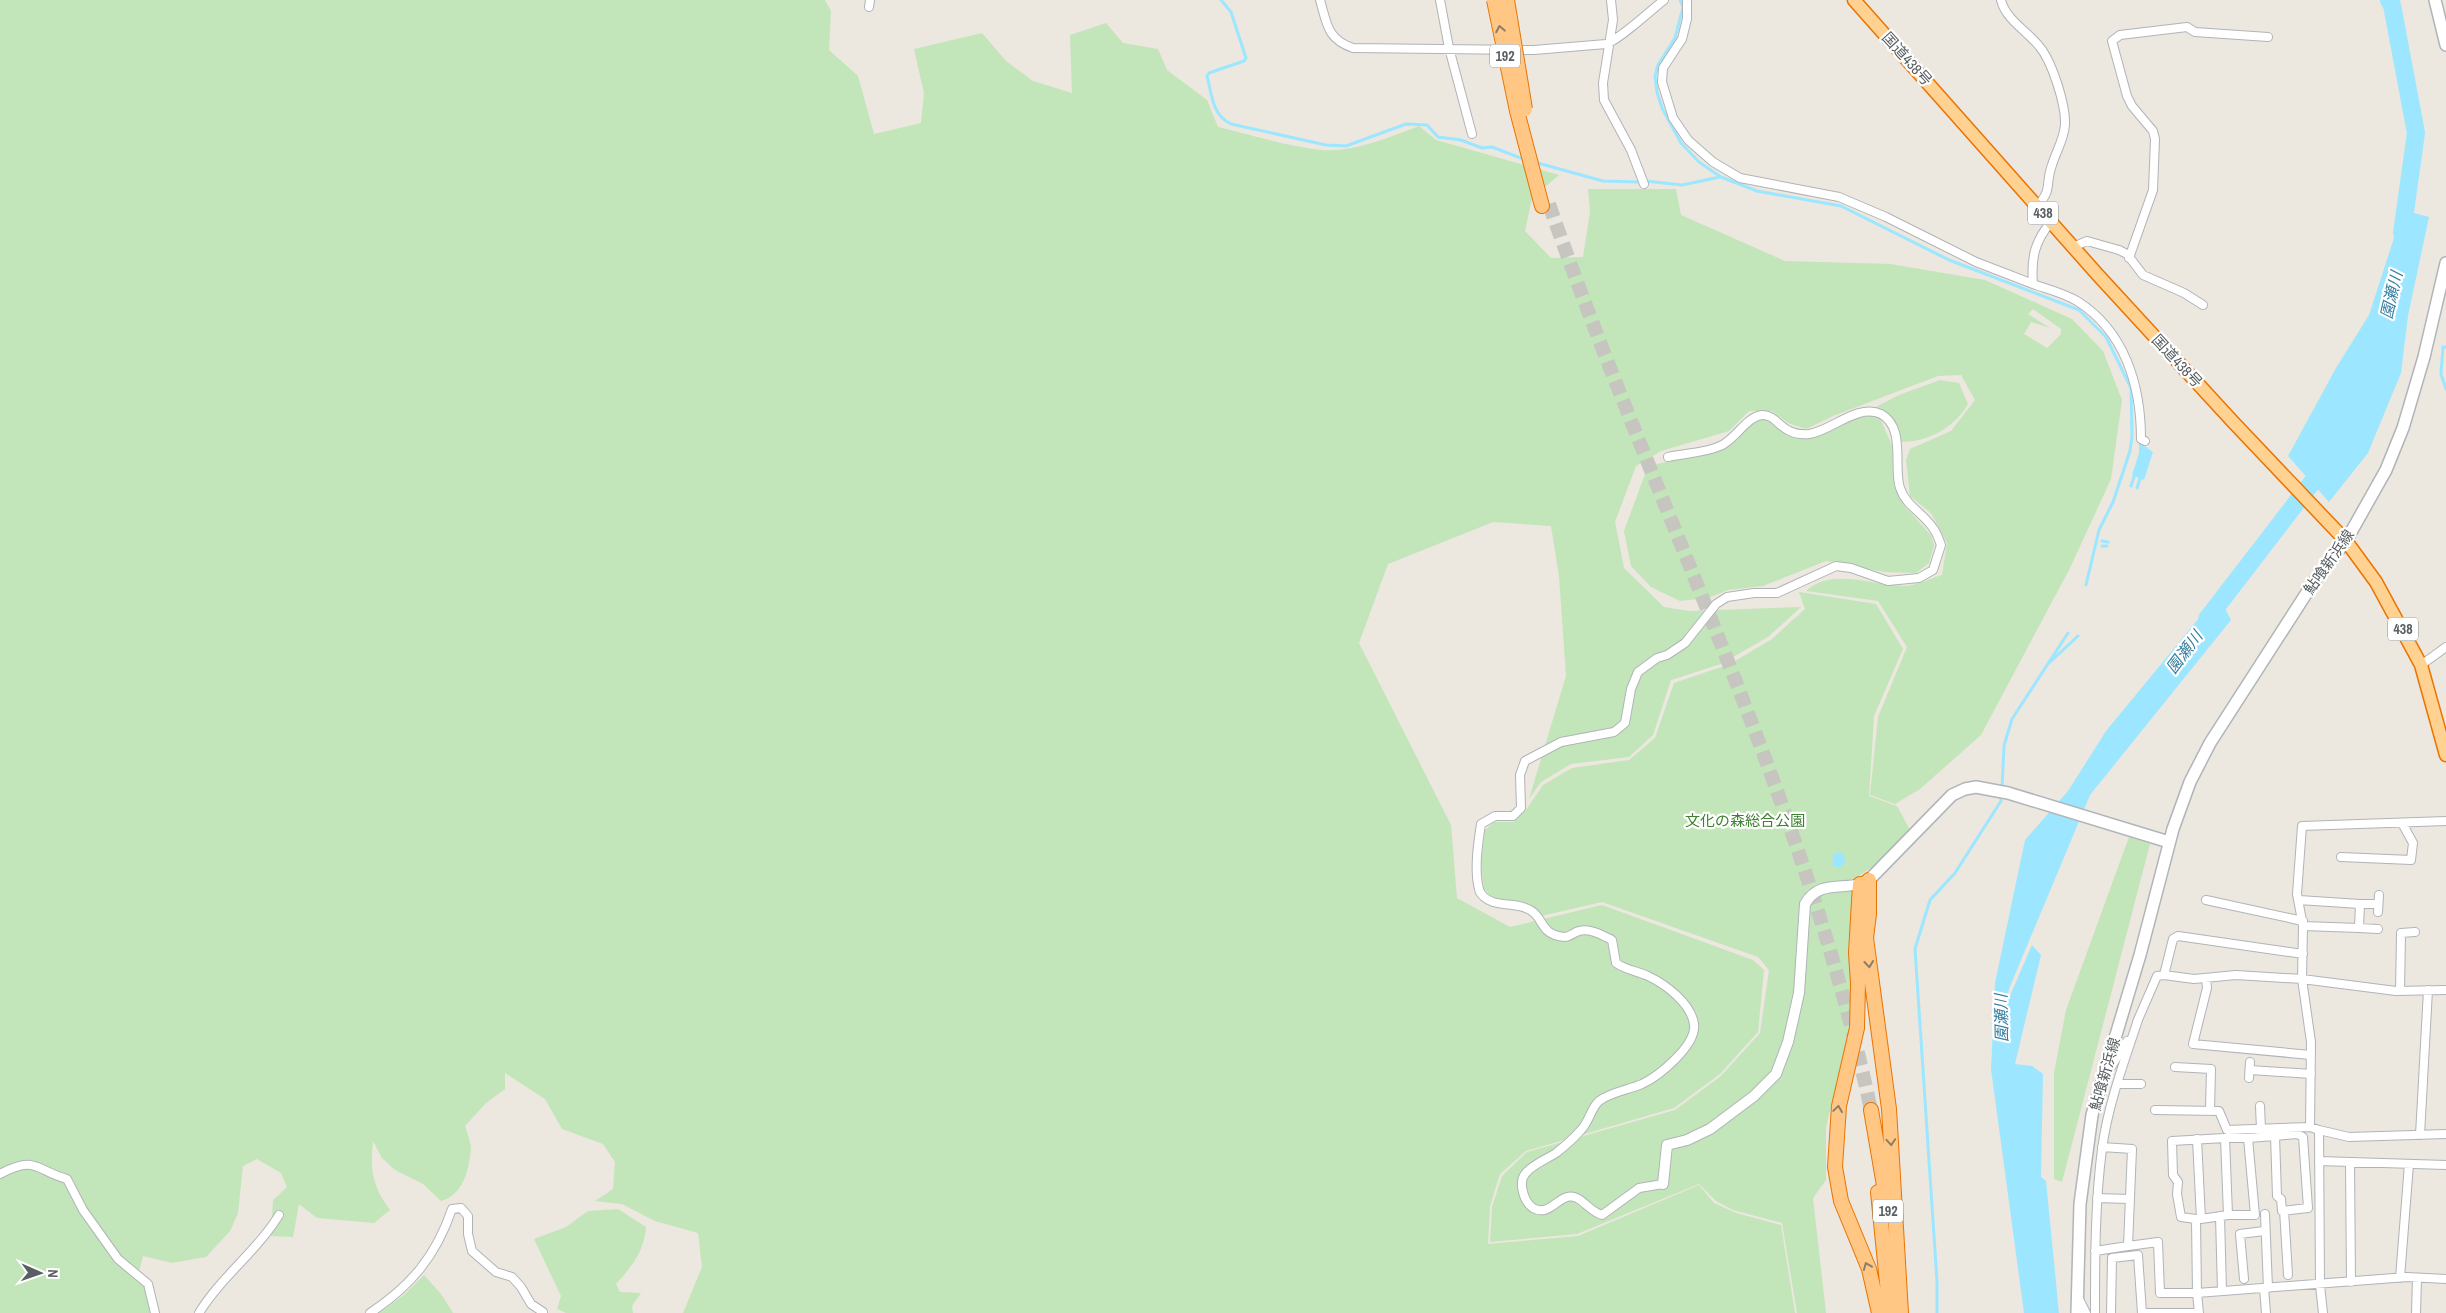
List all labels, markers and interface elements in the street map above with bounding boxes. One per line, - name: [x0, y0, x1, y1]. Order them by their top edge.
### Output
- one-way arrow: [1495, 25, 1505, 33]
- street label: 国道438号: [1878, 27, 1937, 90]
- road number: 192: [1490, 44, 1520, 68]
- road number: 438: [2028, 202, 2058, 224]
- water label: 園瀬川: [2375, 267, 2408, 321]
- street label: 国道438号: [2147, 330, 2207, 392]
- street label: 鮎喰新浜線: [2298, 525, 2359, 598]
- road number: 438: [2388, 618, 2418, 640]
- water label: 園瀬川: [2161, 625, 2208, 678]
- park label: 文化の森総合公園: [1685, 810, 1805, 831]
- one-way arrow: [1863, 960, 1874, 968]
- water label: 園瀬川: [1990, 992, 2012, 1042]
- street label: 鮎喰新浜線: [2084, 1035, 2125, 1113]
- one-way arrow: [1833, 1105, 1843, 1114]
- one-way arrow: [1886, 1138, 1897, 1146]
- road number: 192: [1873, 1200, 1903, 1222]
- north arrow: [15, 1248, 65, 1298]
- one-way arrow: [1863, 1262, 1873, 1271]
- text: N: [44, 1269, 62, 1278]

